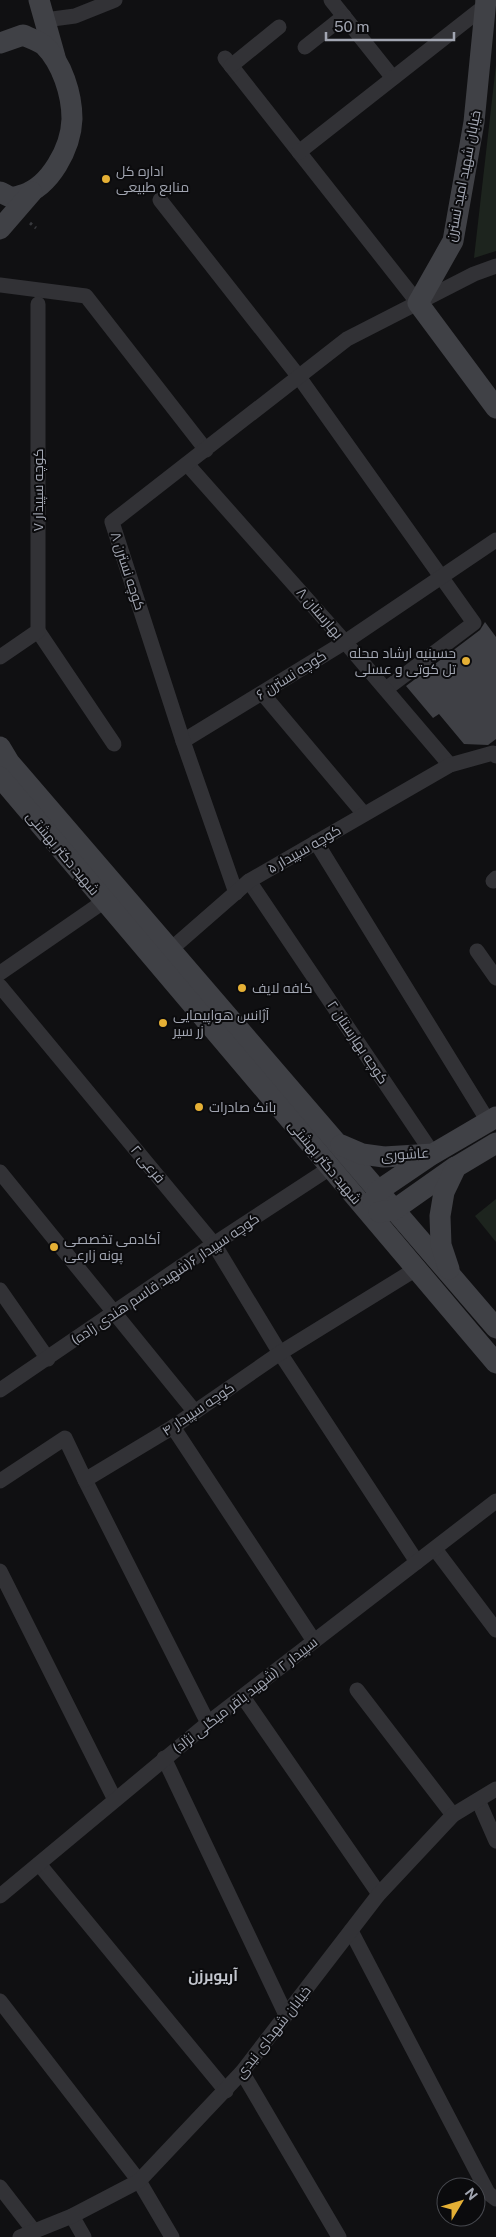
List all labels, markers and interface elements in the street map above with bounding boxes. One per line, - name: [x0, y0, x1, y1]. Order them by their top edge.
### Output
- scale bar: [326, 10, 454, 42]
- text: 50 m: [334, 18, 369, 35]
- street label: خیابان شهید امید نسترن: [442, 109, 484, 243]
- place label: اداره کل منابع طبیعی: [116, 163, 189, 196]
- marker: اداره کل منابع طبیعی: [100, 173, 112, 185]
- street label: کوچه سپیدار ۷: [30, 448, 48, 532]
- street label: کوچه نسترن ۸: [106, 530, 148, 613]
- street label: بهارستان ۸: [294, 584, 346, 642]
- place label: حسینیه ارشاد محله تل کوتی و عسلی: [349, 645, 456, 677]
- street label: کوچه نسترن ۶: [253, 647, 330, 705]
- marker: حسینیه ارشاد محله تل کوتی و عسلی: [460, 655, 472, 667]
- street label: شهید دکتر بهشتی: [23, 808, 103, 898]
- street label: کوچه سپیدار ۵: [265, 822, 344, 878]
- place label: کافه لایف: [252, 980, 312, 996]
- marker: کافه لایف: [236, 982, 248, 994]
- street label: کوچه بهارستان ۲: [323, 997, 392, 1088]
- place label: آژانس هواپیمایی زر سیر: [172, 1007, 270, 1039]
- marker: آژانس هواپیمایی زر سیر: [157, 1017, 169, 1029]
- place label: بانک صادرات: [209, 1099, 276, 1115]
- marker: بانک صادرات: [193, 1101, 205, 1113]
- street label: شهید دکتر بهشتی: [285, 1117, 365, 1207]
- street label: فرعی ۲: [128, 1142, 168, 1186]
- street label: عاشوری: [380, 1144, 430, 1164]
- street label: کوچه سپیدار ۶(شهید قاسم هندی زاده): [68, 1210, 263, 1350]
- place label: آکادمی تخصصی پونه زارعی: [64, 1231, 161, 1265]
- marker: آکادمی تخصصی پونه زارعی: [48, 1241, 60, 1253]
- street label: کوچه سپیدار ۴: [159, 1379, 238, 1441]
- street label: سپیدار ۲ (شهید باقر میگلی نژاد): [170, 1634, 322, 1758]
- district label: آریو‌برزن: [188, 1967, 238, 1985]
- street label: خیابان شهدای نیدی: [232, 1983, 314, 2081]
- north arrow: [436, 2177, 486, 2227]
- text: N: [462, 2185, 481, 2203]

